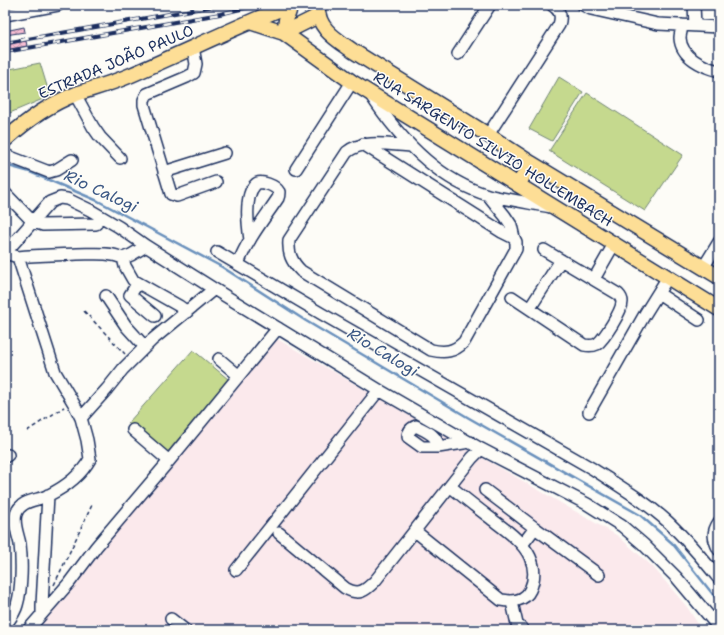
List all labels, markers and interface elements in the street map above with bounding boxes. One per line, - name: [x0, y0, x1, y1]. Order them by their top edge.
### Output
- street label: ESTRADA JOÃO PAULO: [34, 18, 197, 104]
- street label: RUA SARGENTO SILVIO HOLLEMBACH: [370, 67, 616, 231]
- water label: Rio Calogi: [61, 165, 142, 217]
- water label: Rio Calogi: [344, 323, 423, 382]

